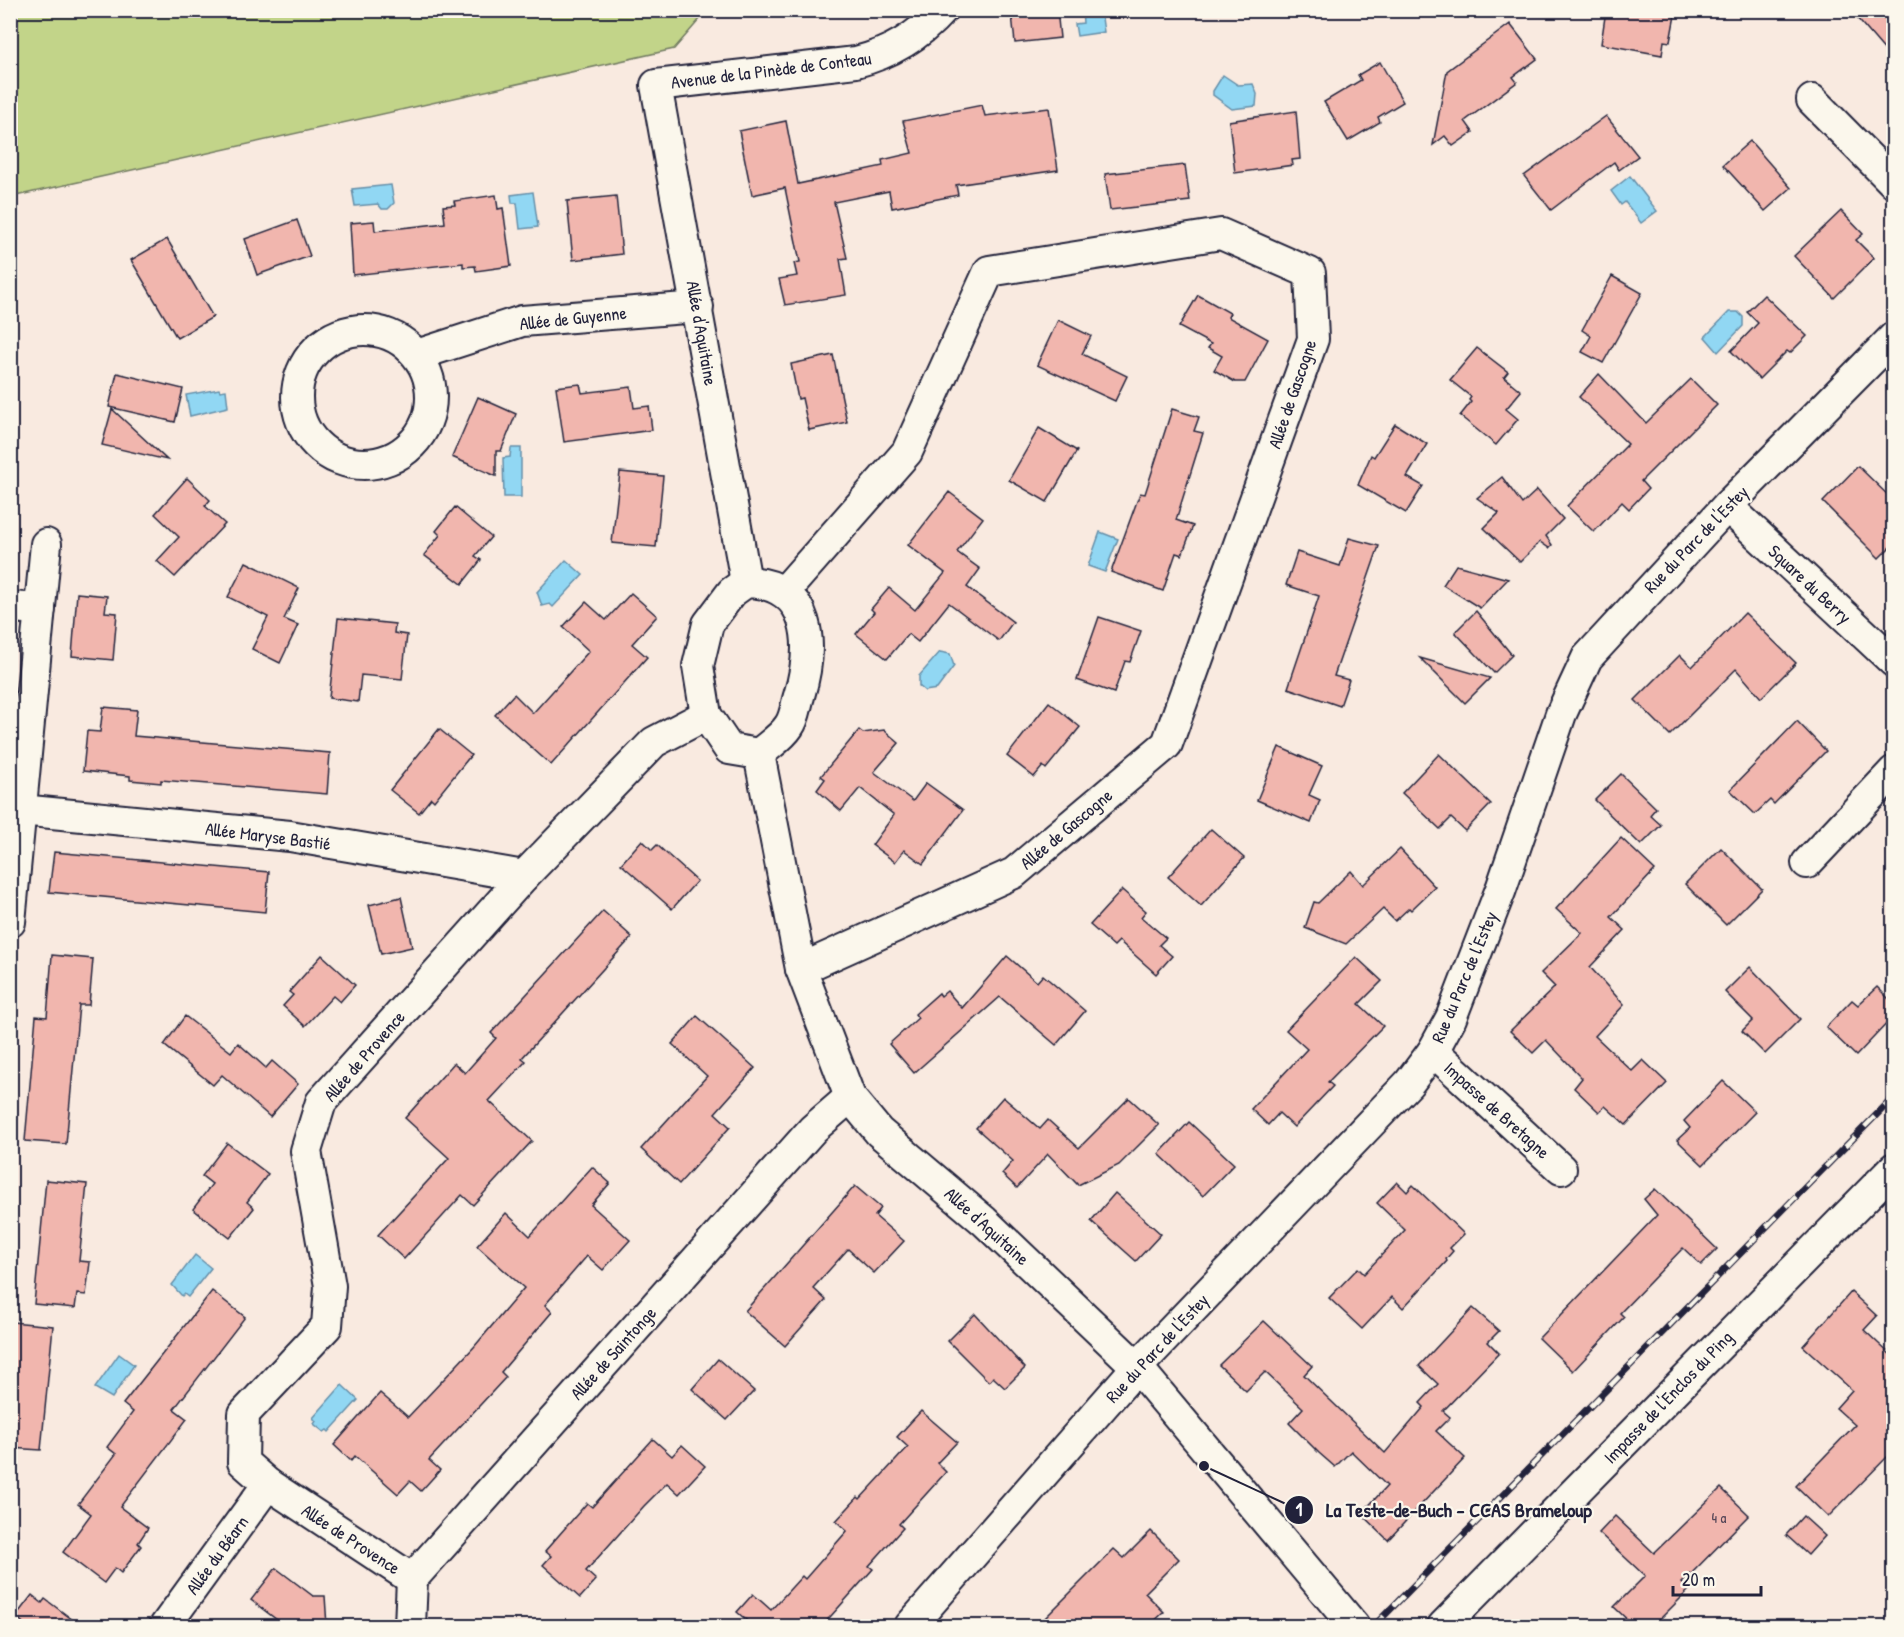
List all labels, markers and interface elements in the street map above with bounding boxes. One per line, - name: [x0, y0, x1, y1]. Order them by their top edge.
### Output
- street label: Avenue de la Pinède de Conteau: [669, 45, 873, 95]
- street label: Allée d'Aquitaine: [680, 279, 724, 387]
- street label: Allée de Guyenne: [518, 300, 628, 336]
- street label: Allée de Gascogne: [1262, 336, 1322, 452]
- street label: Rue du Parc de l'Estey: [1638, 479, 1754, 598]
- street label: Square du Berry: [1763, 539, 1857, 629]
- street label: Allée de Gascogne: [1014, 783, 1118, 875]
- street label: Allée Maryse Bastié: [204, 816, 332, 856]
- street label: Rue du Parc de l'Estey: [1425, 907, 1503, 1047]
- street label: Allée de Provence: [318, 1005, 410, 1107]
- street label: Impasse de Bretagne: [1439, 1056, 1555, 1164]
- street label: Allée d'Aquitaine: [939, 1181, 1035, 1271]
- street label: Rue du Parc de l'Estey: [1100, 1288, 1214, 1408]
- street label: Allée de Saintonge: [564, 1301, 662, 1405]
- street label: Impasse de l'Enclos du Ping: [1598, 1325, 1738, 1469]
- callout: La Teste-de-Buch - CCAS Brameloup: [1284, 1491, 1604, 1529]
- text: La Teste-de-Buch - CCAS Brameloup: [1326, 1496, 1592, 1524]
- text: 1: [1296, 1497, 1303, 1522]
- street label: Allée de Provence: [297, 1498, 405, 1580]
- house number: 4 a: [1712, 1507, 1727, 1528]
- street label: Allée du Béarn: [180, 1511, 254, 1599]
- scale bar: [1673, 1559, 1762, 1597]
- text: 20 m: [1682, 1567, 1715, 1592]

